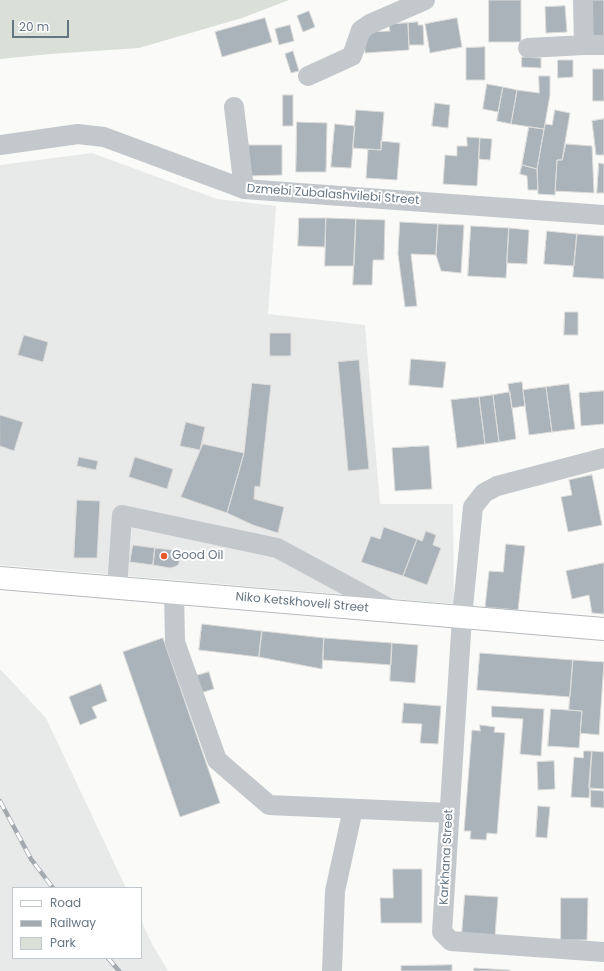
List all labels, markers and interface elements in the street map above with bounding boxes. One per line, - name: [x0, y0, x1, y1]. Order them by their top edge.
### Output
- scale bar: [14, 12, 71, 38]
- text: 20 m: [19, 18, 49, 35]
- street label: Dzmebi Zubalashvilebi Street: [246, 182, 420, 208]
- place label: Good Oil: [172, 549, 223, 563]
- marker: Good Oil: [159, 551, 169, 561]
- street label: Niko Ketskhoveli Street: [235, 590, 369, 616]
- street label: Karkhana Street: [437, 809, 457, 905]
- legend: [12, 887, 142, 959]
- text: Road: [50, 894, 81, 911]
- text: Railway: [50, 914, 96, 931]
- text: Park: [50, 934, 76, 951]

